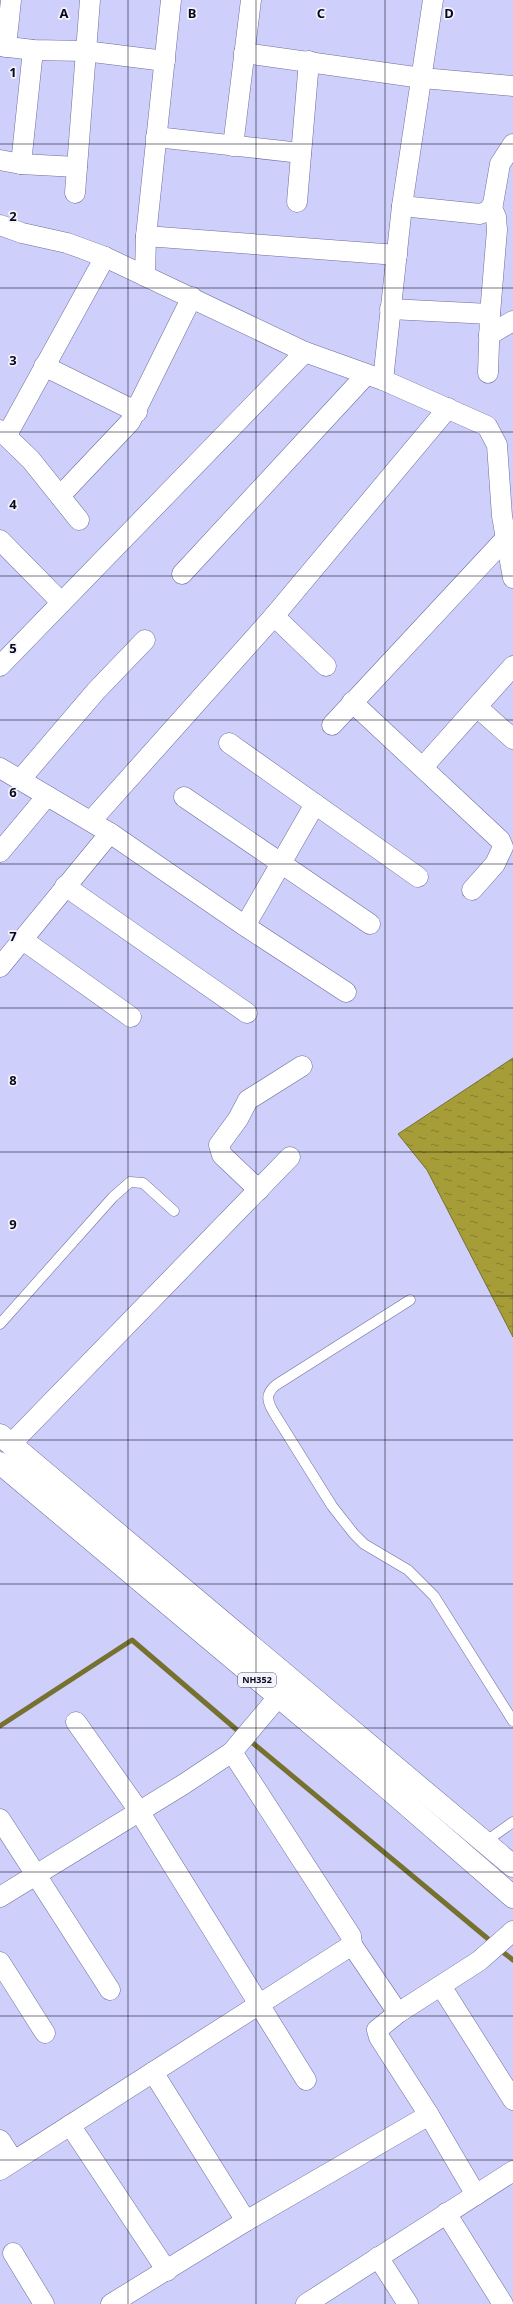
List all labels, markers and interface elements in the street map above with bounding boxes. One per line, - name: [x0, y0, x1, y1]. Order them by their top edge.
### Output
- text: A: [60, 4, 69, 22]
- text: B: [188, 4, 196, 22]
- text: C: [317, 4, 325, 22]
- text: D: [444, 4, 454, 22]
- text: 1: [9, 63, 17, 81]
- text: 2: [9, 207, 17, 225]
- text: 3: [9, 351, 17, 369]
- text: 4: [9, 495, 17, 513]
- text: 5: [9, 639, 17, 657]
- text: 6: [9, 783, 17, 801]
- text: 7: [9, 927, 17, 945]
- text: 8: [9, 1071, 17, 1089]
- text: 9: [9, 1215, 17, 1233]
- road number: NH352: [238, 1673, 276, 1687]

